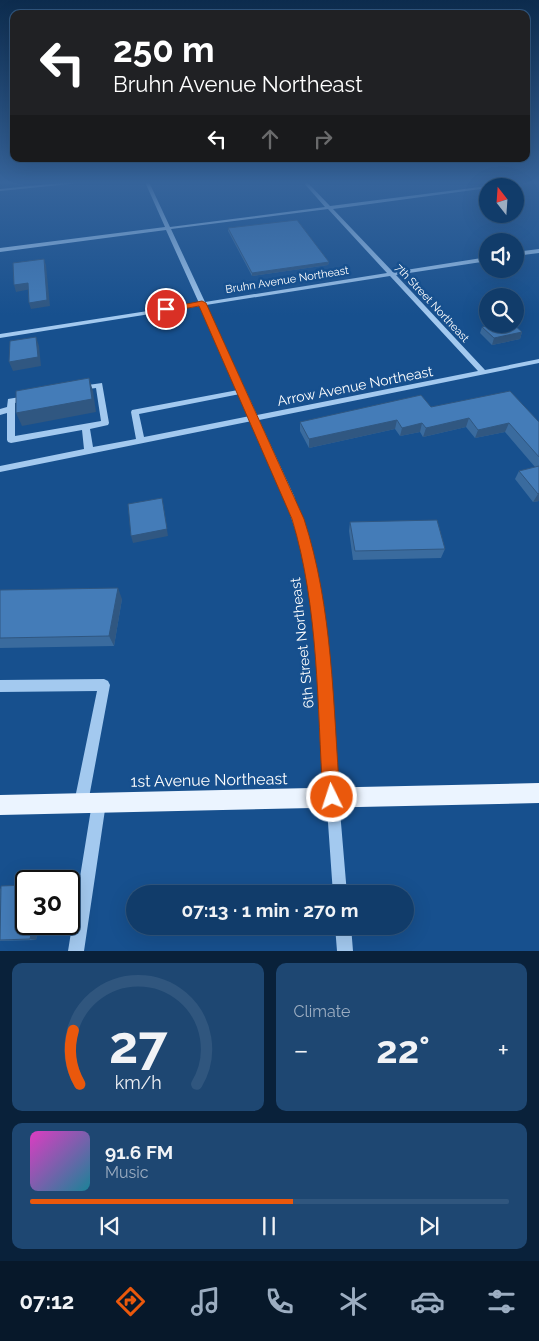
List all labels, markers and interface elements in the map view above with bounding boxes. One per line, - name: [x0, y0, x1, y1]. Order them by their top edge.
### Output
- text: 250 m: [113, 29, 215, 70]
- icon: left: [30, 30, 95, 95]
- text: Bruhn Avenue Northeast: [113, 71, 363, 97]
- icon: left: [203, 125, 231, 153]
- icon: ahead: [256, 125, 284, 153]
- icon: right: [309, 125, 337, 153]
- north arrow: [479, 178, 524, 222]
- map controls: [479, 178, 524, 333]
- button: sound: [479, 233, 524, 278]
- street label: 7th Street Northeast: [392, 261, 472, 345]
- street label: Bruhn Avenue Northeast: [224, 264, 350, 296]
- pin: [145, 288, 187, 330]
- button: search: [479, 288, 524, 333]
- icon: arrive: [152, 295, 180, 323]
- street label: Arrow Avenue Northeast: [276, 363, 434, 409]
- street label: 6th Street Northeast: [287, 577, 317, 709]
- street label: 1st Avenue Northeast: [130, 769, 288, 791]
- position arrow: [305, 770, 357, 822]
- speed limit sign: 30: [15, 870, 80, 935]
- text: 07:13 · 1 min · 270 m: [181, 899, 359, 921]
- text: Climate: [294, 1002, 350, 1021]
- text: 27: [108, 1014, 168, 1075]
- text: 22°: [376, 1027, 430, 1072]
- text: −: [294, 1034, 309, 1067]
- text: +: [497, 1034, 509, 1067]
- text: km/h: [114, 1072, 161, 1093]
- text: 91.6 FM: [105, 1141, 173, 1163]
- text: Music: [105, 1163, 149, 1182]
- icon: previous: [96, 1212, 124, 1240]
- icon: pause: [255, 1212, 283, 1240]
- icon: next: [415, 1212, 443, 1240]
- icon: directions: [113, 1284, 148, 1319]
- icon: music: [188, 1284, 223, 1319]
- icon: phone: [262, 1284, 297, 1319]
- icon: climate: [336, 1284, 371, 1319]
- icon: car: [410, 1284, 445, 1319]
- icon: filters: [484, 1284, 519, 1319]
- text: 07:12: [20, 1288, 74, 1314]

